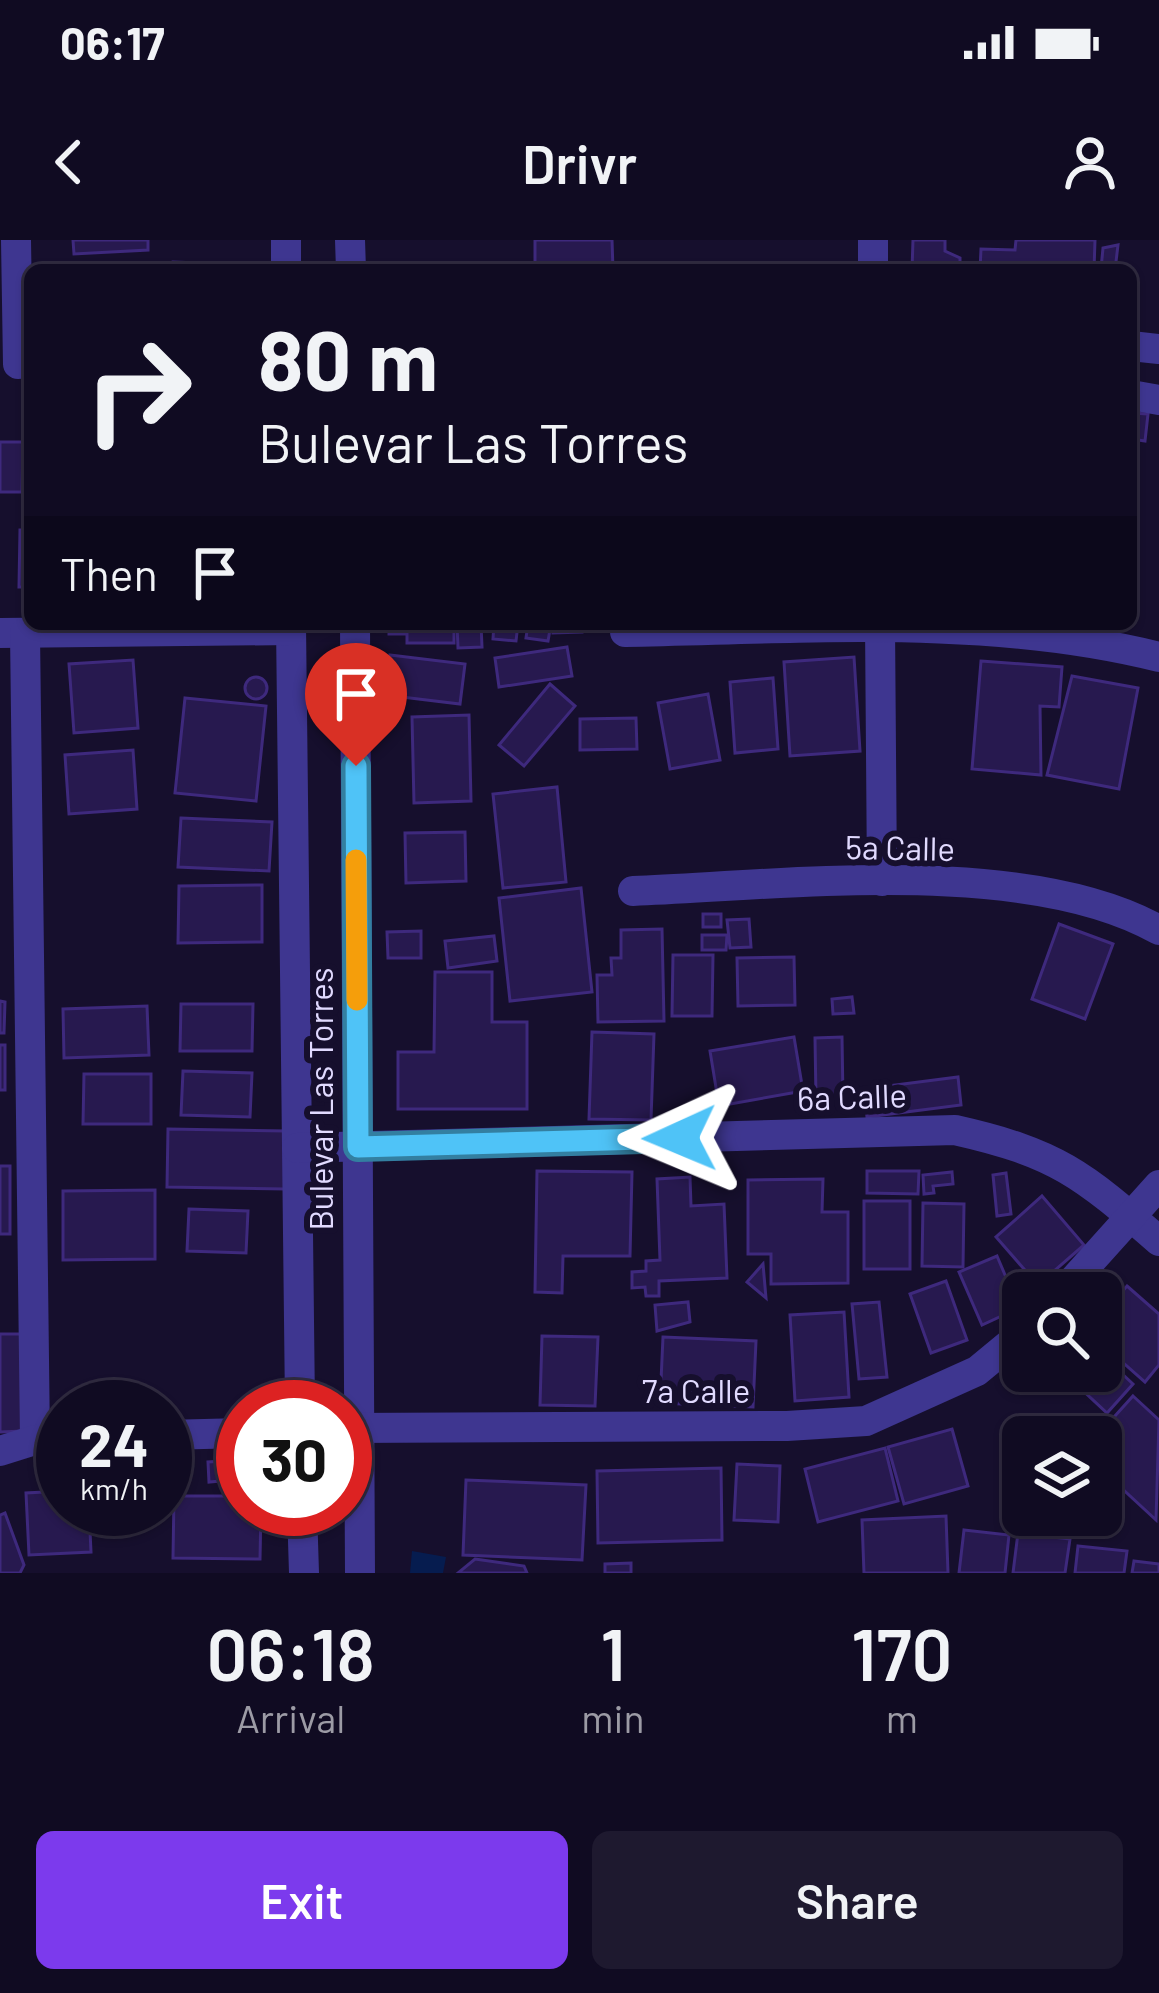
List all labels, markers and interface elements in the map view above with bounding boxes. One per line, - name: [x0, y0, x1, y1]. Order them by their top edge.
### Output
- text: 06:17: [60, 15, 164, 69]
- icon: back: [36, 129, 102, 195]
- icon: person: [1057, 129, 1123, 195]
- text: Drivr: [522, 130, 637, 195]
- text: 80 m: [258, 307, 438, 408]
- icon: right: [60, 312, 216, 468]
- text: Bulevar Las Torres: [258, 409, 688, 474]
- icon: arrive: [182, 540, 248, 606]
- text: Then: [60, 546, 158, 600]
- pin: [305, 643, 407, 766]
- icon: arrive: [323, 661, 389, 727]
- street label: 5a Calle: [845, 826, 955, 868]
- street label: Bulevar Las Torres: [300, 967, 340, 1231]
- street label: 6a Calle: [796, 1074, 908, 1118]
- position arrow: [617, 1075, 743, 1201]
- map controls: [1002, 1272, 1122, 1536]
- button: search: [1002, 1272, 1122, 1392]
- street label: 7a Calle: [642, 1370, 750, 1410]
- speed limit sign: 30: [216, 1380, 372, 1536]
- text: 24: [79, 1407, 149, 1479]
- button: layers: [1002, 1416, 1122, 1536]
- text: km/h: [80, 1470, 148, 1506]
- text: 06:18: [206, 1609, 375, 1695]
- text: 1: [600, 1609, 626, 1695]
- text: 170: [851, 1609, 952, 1695]
- text: Arrival: [236, 1694, 345, 1741]
- text: min: [581, 1694, 645, 1741]
- text: m: [886, 1694, 918, 1741]
- button: Exit: [36, 1831, 568, 1969]
- button: Share: [592, 1831, 1123, 1969]

